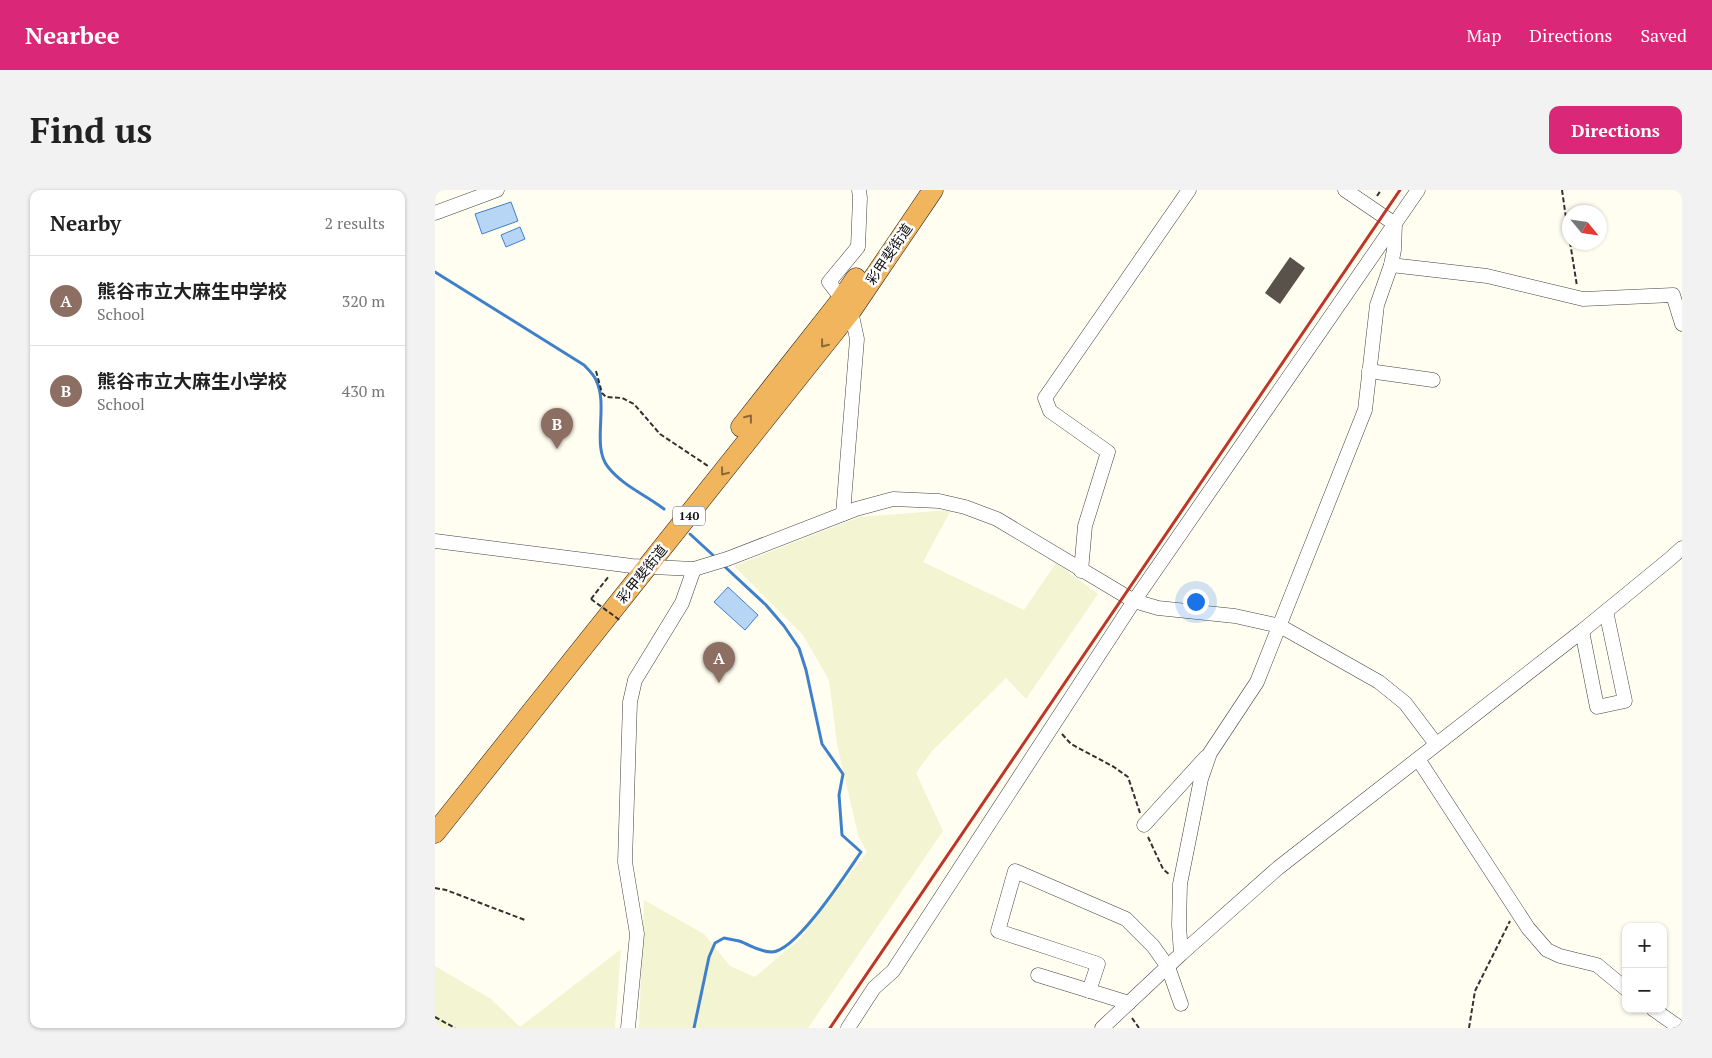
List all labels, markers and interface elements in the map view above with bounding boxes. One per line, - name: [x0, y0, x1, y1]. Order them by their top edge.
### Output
- text: Nearbee: [25, 19, 120, 51]
- text: Map: [1466, 23, 1501, 47]
- text: Directions: [1529, 23, 1612, 47]
- text: Saved: [1640, 23, 1687, 47]
- button: Directions: [1549, 106, 1682, 154]
- text: Find us: [30, 107, 152, 153]
- north arrow: [1562, 205, 1607, 250]
- text: Nearby: [50, 209, 121, 237]
- text: 2 results: [325, 212, 385, 234]
- street label: 彩甲斐街道: [861, 219, 916, 288]
- text: 熊谷市立大麻生中学校: [97, 278, 287, 303]
- text: A: [60, 290, 72, 312]
- text: 320 m: [342, 290, 385, 312]
- text: School: [97, 303, 145, 325]
- one-way arrow: [821, 339, 830, 348]
- text: 熊谷市立大麻生小学校: [97, 368, 287, 393]
- text: B: [61, 380, 71, 402]
- text: 430 m: [342, 380, 385, 402]
- text: School: [97, 393, 145, 415]
- pin: B: [541, 408, 573, 449]
- one-way arrow: [743, 415, 751, 424]
- one-way arrow: [721, 466, 729, 475]
- road number: 140: [673, 506, 705, 526]
- street label: 彩甲斐街道: [612, 541, 671, 607]
- your location: [1183, 589, 1209, 615]
- pin: A: [703, 642, 735, 683]
- map controls: [1622, 923, 1667, 1013]
- button: +: [1622, 923, 1667, 968]
- button: −: [1622, 968, 1667, 1013]

